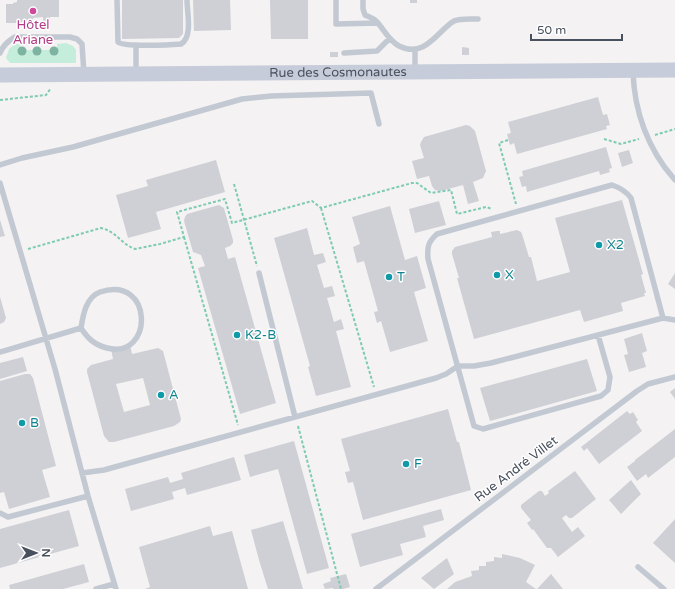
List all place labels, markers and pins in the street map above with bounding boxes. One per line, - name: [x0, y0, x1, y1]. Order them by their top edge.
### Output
- marker: Hôtel Ariane: [28, 6, 38, 16]
- place label: Hôtel Ariane: [13, 17, 53, 48]
- place label: X2: [607, 237, 624, 253]
- marker: X2: [594, 240, 604, 250]
- place label: X: [505, 267, 514, 283]
- place label: T: [397, 269, 405, 285]
- marker: X: [492, 270, 502, 280]
- marker: T: [384, 272, 394, 282]
- place label: K2-B: [245, 327, 276, 343]
- marker: K2-B: [232, 330, 242, 340]
- place label: A: [169, 387, 179, 403]
- marker: A: [156, 390, 166, 400]
- place label: B: [30, 415, 39, 431]
- marker: B: [17, 418, 27, 428]
- place label: F: [414, 456, 422, 472]
- marker: F: [401, 459, 411, 469]

